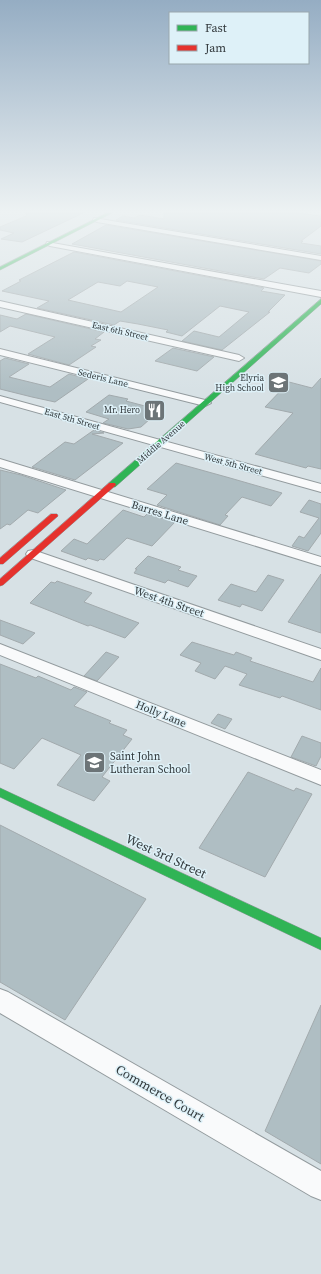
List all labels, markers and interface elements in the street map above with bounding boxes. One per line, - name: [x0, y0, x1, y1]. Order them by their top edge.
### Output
- legend: [169, 12, 309, 64]
- text: Fast: [205, 20, 227, 36]
- text: Jam: [204, 40, 226, 56]
- street label: East 6th Street: [91, 319, 149, 343]
- street label: Sederis Lane: [77, 366, 130, 390]
- school or university icon: Elyria High School: [266, 370, 292, 396]
- place label: Elyria High School: [215, 372, 264, 394]
- restaurant icon: Mr. Hero: [142, 397, 168, 423]
- place label: Mr. Hero: [104, 404, 140, 416]
- street label: East 5th Street: [43, 405, 101, 433]
- street label: Middle Avenue: [134, 418, 188, 466]
- street label: West 5th Street: [203, 450, 263, 478]
- street label: Barres Lane: [130, 497, 191, 529]
- street label: West 4th Street: [132, 583, 206, 621]
- street label: Holly Lane: [133, 697, 189, 731]
- school or university icon: Saint John Lutheran School: [82, 749, 108, 775]
- place label: Saint John Lutheran School: [110, 749, 191, 777]
- street label: West 3rd Street: [123, 830, 210, 882]
- street label: Commerce Court: [113, 1061, 208, 1126]

